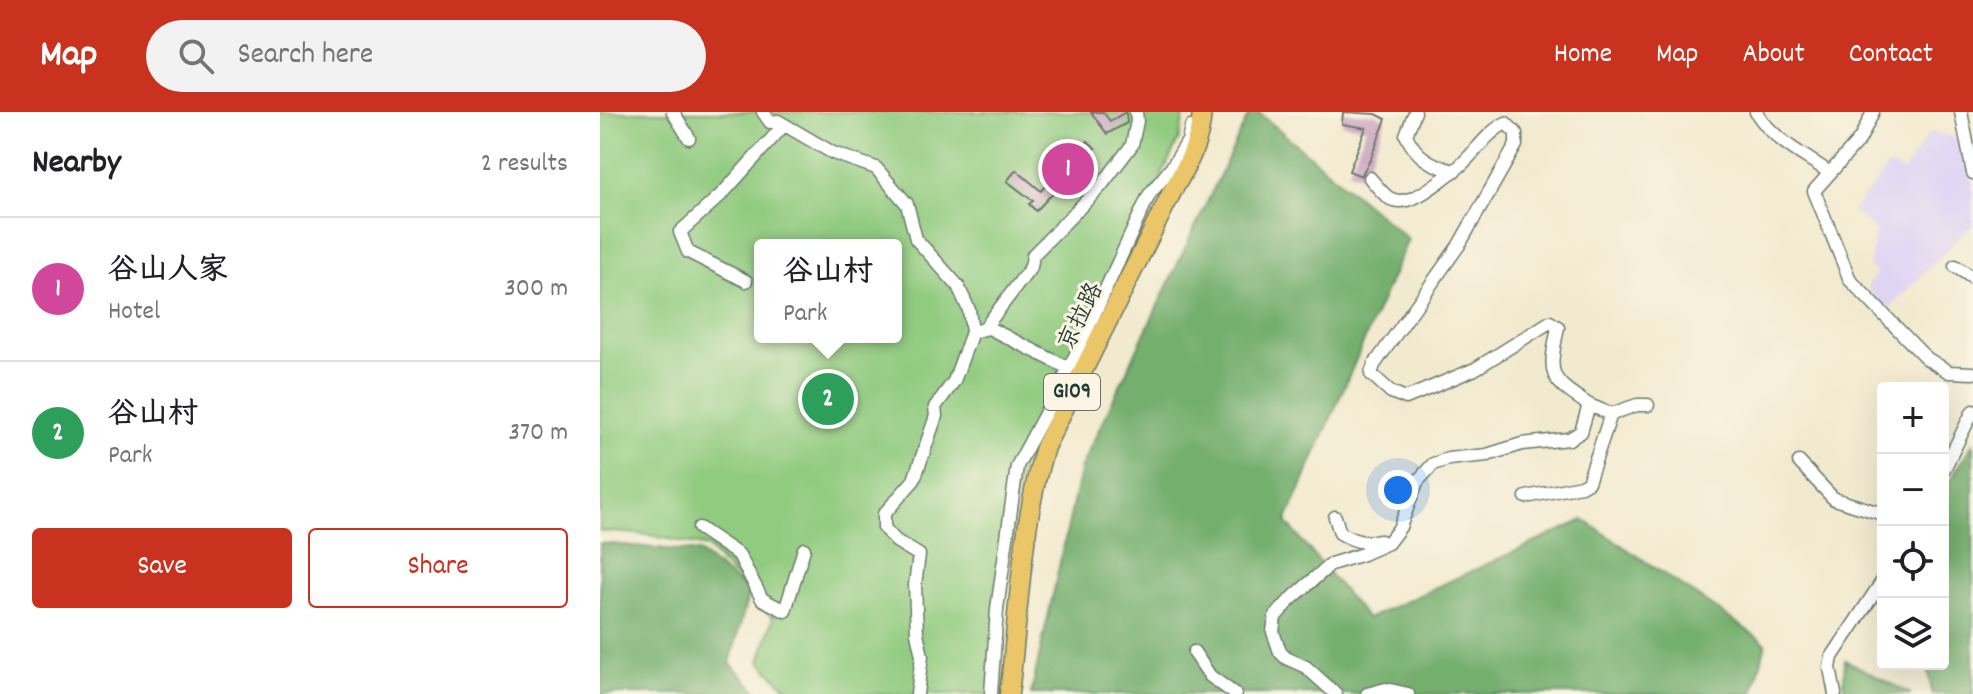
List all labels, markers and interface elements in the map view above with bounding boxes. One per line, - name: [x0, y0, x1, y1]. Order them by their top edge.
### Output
- search box: [146, 20, 706, 92]
- text: Map: [40, 29, 98, 84]
- icon: search: [174, 34, 218, 78]
- text: Search here: [238, 35, 373, 78]
- text: Home: [1554, 36, 1612, 76]
- text: Map: [1656, 36, 1698, 76]
- text: About: [1742, 36, 1805, 76]
- text: Contact: [1849, 36, 1933, 76]
- pin: 1: [1042, 139, 1094, 199]
- text: Nearby: [32, 140, 121, 189]
- text: 2 results: [481, 146, 568, 183]
- popup: [754, 239, 902, 343]
- text: 谷山人家: [108, 251, 228, 294]
- text: 谷山村: [783, 253, 873, 296]
- text: 1: [55, 271, 61, 308]
- text: 300 m: [504, 271, 568, 308]
- street label: 京拉路: [1051, 277, 1113, 357]
- text: Hotel: [108, 294, 160, 331]
- text: Park: [783, 296, 827, 333]
- pin: 2: [802, 369, 854, 429]
- road number: G109: [1044, 374, 1100, 410]
- map controls: [1877, 382, 1949, 670]
- button: +: [1877, 382, 1949, 454]
- text: 谷山村: [108, 395, 198, 438]
- text: 2: [52, 415, 64, 452]
- text: 370 m: [509, 415, 568, 452]
- text: Park: [108, 438, 152, 475]
- button: −: [1877, 454, 1949, 526]
- your location: [1378, 470, 1418, 510]
- button: locate: [1877, 526, 1949, 598]
- button: Save: [32, 528, 292, 608]
- button: Share: [308, 528, 568, 608]
- button: layers: [1877, 598, 1949, 670]

